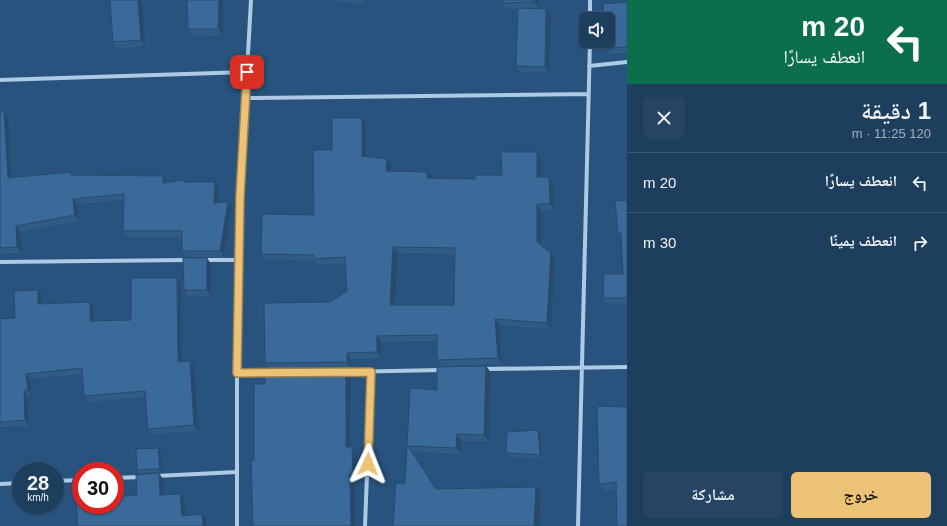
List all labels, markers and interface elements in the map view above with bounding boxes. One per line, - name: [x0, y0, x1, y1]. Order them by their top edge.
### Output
- text: 20 m: [801, 11, 865, 42]
- map controls: [579, 12, 615, 48]
- button: sound: [579, 12, 615, 48]
- icon: left: [879, 16, 931, 68]
- text: انعطف يسارًا: [783, 47, 865, 67]
- pin: [230, 55, 264, 89]
- icon: arrive: [236, 61, 258, 83]
- button: close: [643, 97, 685, 139]
- text: 1 دقيقة: [861, 97, 931, 124]
- text: 120 m · 11:25: [852, 126, 931, 141]
- text: انعطف يسارًا: [825, 172, 897, 189]
- icon: left: [909, 172, 931, 194]
- text: 20 m: [643, 174, 676, 191]
- text: انعطف يمينًا: [829, 232, 897, 249]
- icon: right: [909, 232, 931, 254]
- text: 30 m: [643, 234, 676, 251]
- position arrow: [347, 443, 389, 485]
- speed limit sign: 30: [72, 462, 124, 514]
- text: 28: [27, 472, 49, 494]
- button: مشاركة: [643, 472, 783, 518]
- button: خروج: [791, 472, 931, 518]
- text: km/h: [27, 492, 49, 503]

